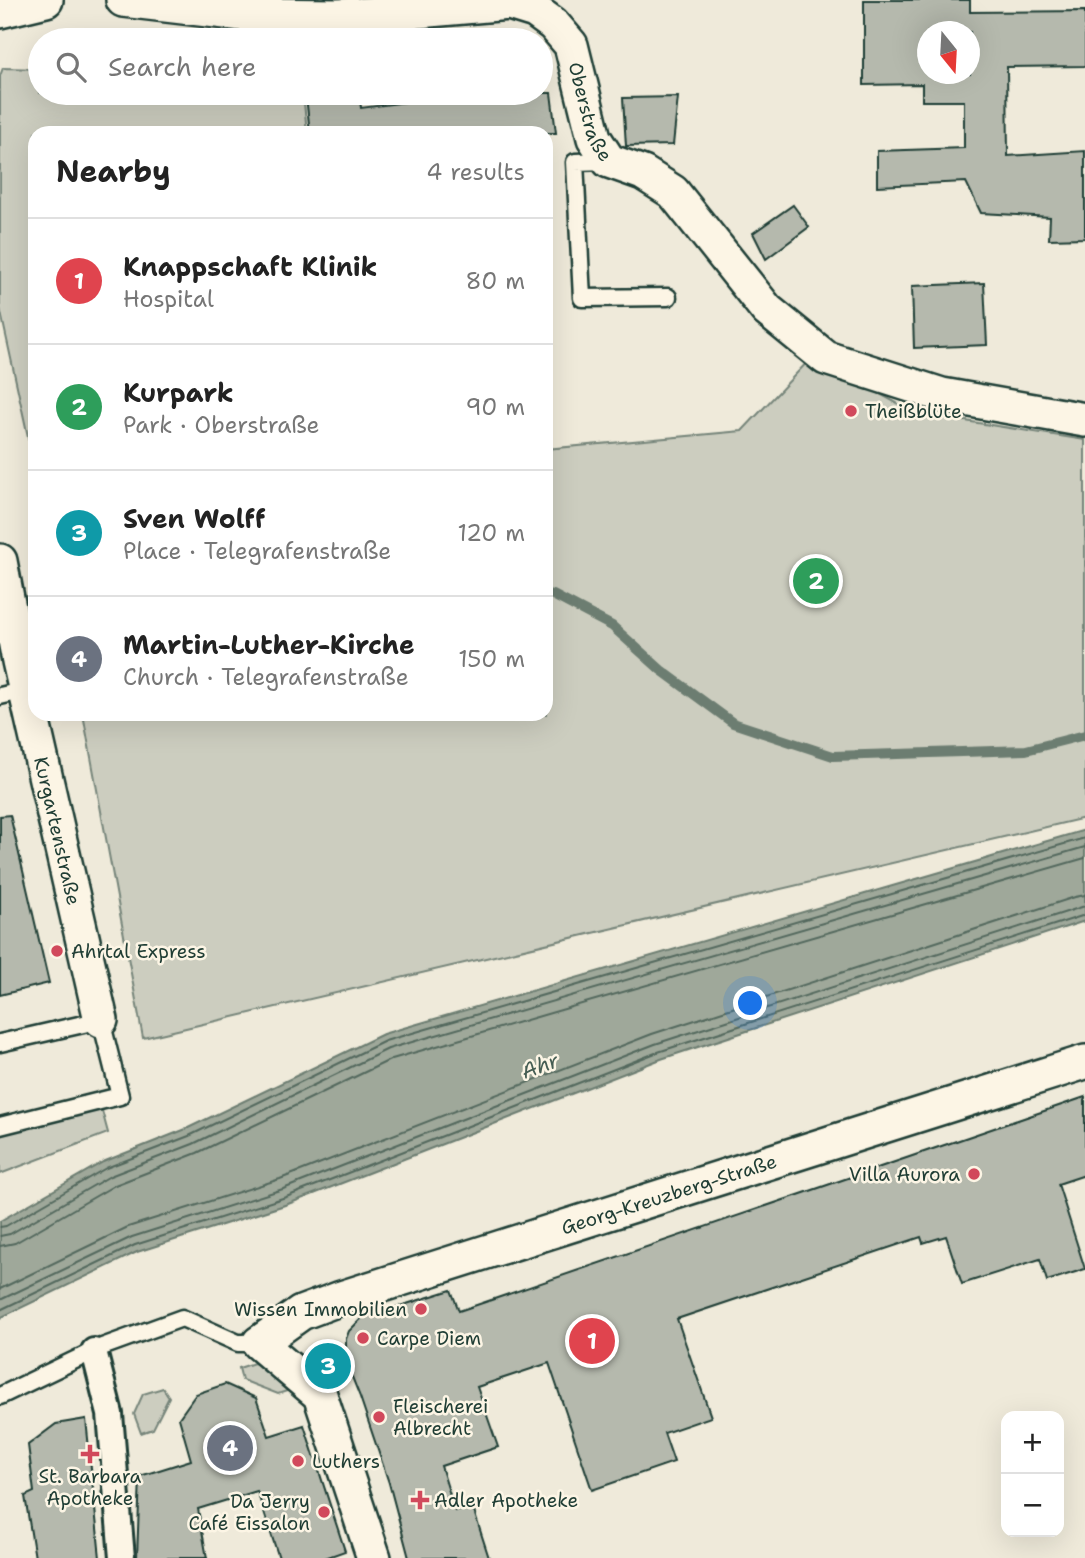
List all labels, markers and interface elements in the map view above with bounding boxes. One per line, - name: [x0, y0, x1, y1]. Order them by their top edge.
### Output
- north arrow: [917, 21, 980, 84]
- search box: [28, 28, 553, 105]
- icon: search: [52, 48, 90, 86]
- text: Search here: [108, 49, 257, 84]
- street label: Oberstraße: [563, 59, 618, 166]
- text: Nearby: [56, 151, 171, 192]
- text: 4 results: [426, 157, 525, 187]
- text: Knappschaft Klinik: [123, 249, 377, 284]
- text: 1: [74, 266, 84, 296]
- text: 80 m: [466, 266, 525, 296]
- text: Hospital: [123, 284, 214, 314]
- text: Kurpark: [123, 375, 234, 410]
- text: 2: [71, 392, 87, 422]
- text: 90 m: [465, 392, 525, 422]
- place label: Theißblüte: [865, 399, 962, 424]
- marker: Theißblüte: [843, 403, 859, 419]
- text: Park · Oberstraße: [123, 410, 320, 440]
- text: Sven Wolff: [123, 501, 265, 536]
- text: 3: [71, 518, 87, 548]
- text: 120 m: [457, 518, 525, 548]
- text: Place · Telegrafenstraße: [123, 536, 391, 566]
- pin: 2: [793, 555, 839, 607]
- text: Martin-Luther-Kirche: [123, 627, 415, 662]
- text: 4: [71, 644, 87, 674]
- text: 150 m: [458, 644, 525, 674]
- text: Church · Telegrafenstraße: [123, 662, 409, 692]
- street label: Kurgartenstraße: [28, 754, 86, 908]
- place label: Ahrtal Express: [71, 939, 206, 964]
- marker: Ahrtal Express: [49, 943, 65, 959]
- your location: [733, 986, 767, 1020]
- water label: Ahr: [517, 1046, 564, 1086]
- street label: Georg-Kreuzberg-Straße: [558, 1149, 780, 1240]
- place label: Villa Aurora: [849, 1162, 960, 1187]
- marker: Villa Aurora: [966, 1166, 982, 1182]
- place label: Wissen Immobilien: [234, 1297, 407, 1322]
- marker: Wissen Immobilien: [413, 1301, 429, 1317]
- pin: 1: [569, 1315, 615, 1367]
- place label: Carpe Diem: [377, 1326, 481, 1351]
- marker: Carpe Diem: [355, 1330, 371, 1346]
- pin: 3: [305, 1340, 351, 1392]
- place label: Fleischerei Albrecht: [393, 1394, 488, 1441]
- marker: Fleischerei Albrecht: [371, 1409, 387, 1425]
- map controls: [1001, 1411, 1064, 1537]
- button: +: [1001, 1411, 1064, 1474]
- pin: 4: [207, 1422, 253, 1474]
- marker: St. Barbara Apotheke: [82, 1446, 98, 1462]
- place label: Luthers: [312, 1449, 380, 1474]
- marker: Luthers: [290, 1453, 306, 1469]
- place label: St. Barbara Apotheke: [39, 1464, 142, 1511]
- button: −: [1001, 1474, 1064, 1537]
- place label: Adler Apotheke: [434, 1488, 578, 1513]
- place label: Da Jerry Café Eissalon: [188, 1489, 310, 1536]
- marker: Adler Apotheke: [412, 1492, 428, 1508]
- marker: Da Jerry Café Eissalon: [316, 1504, 332, 1520]

